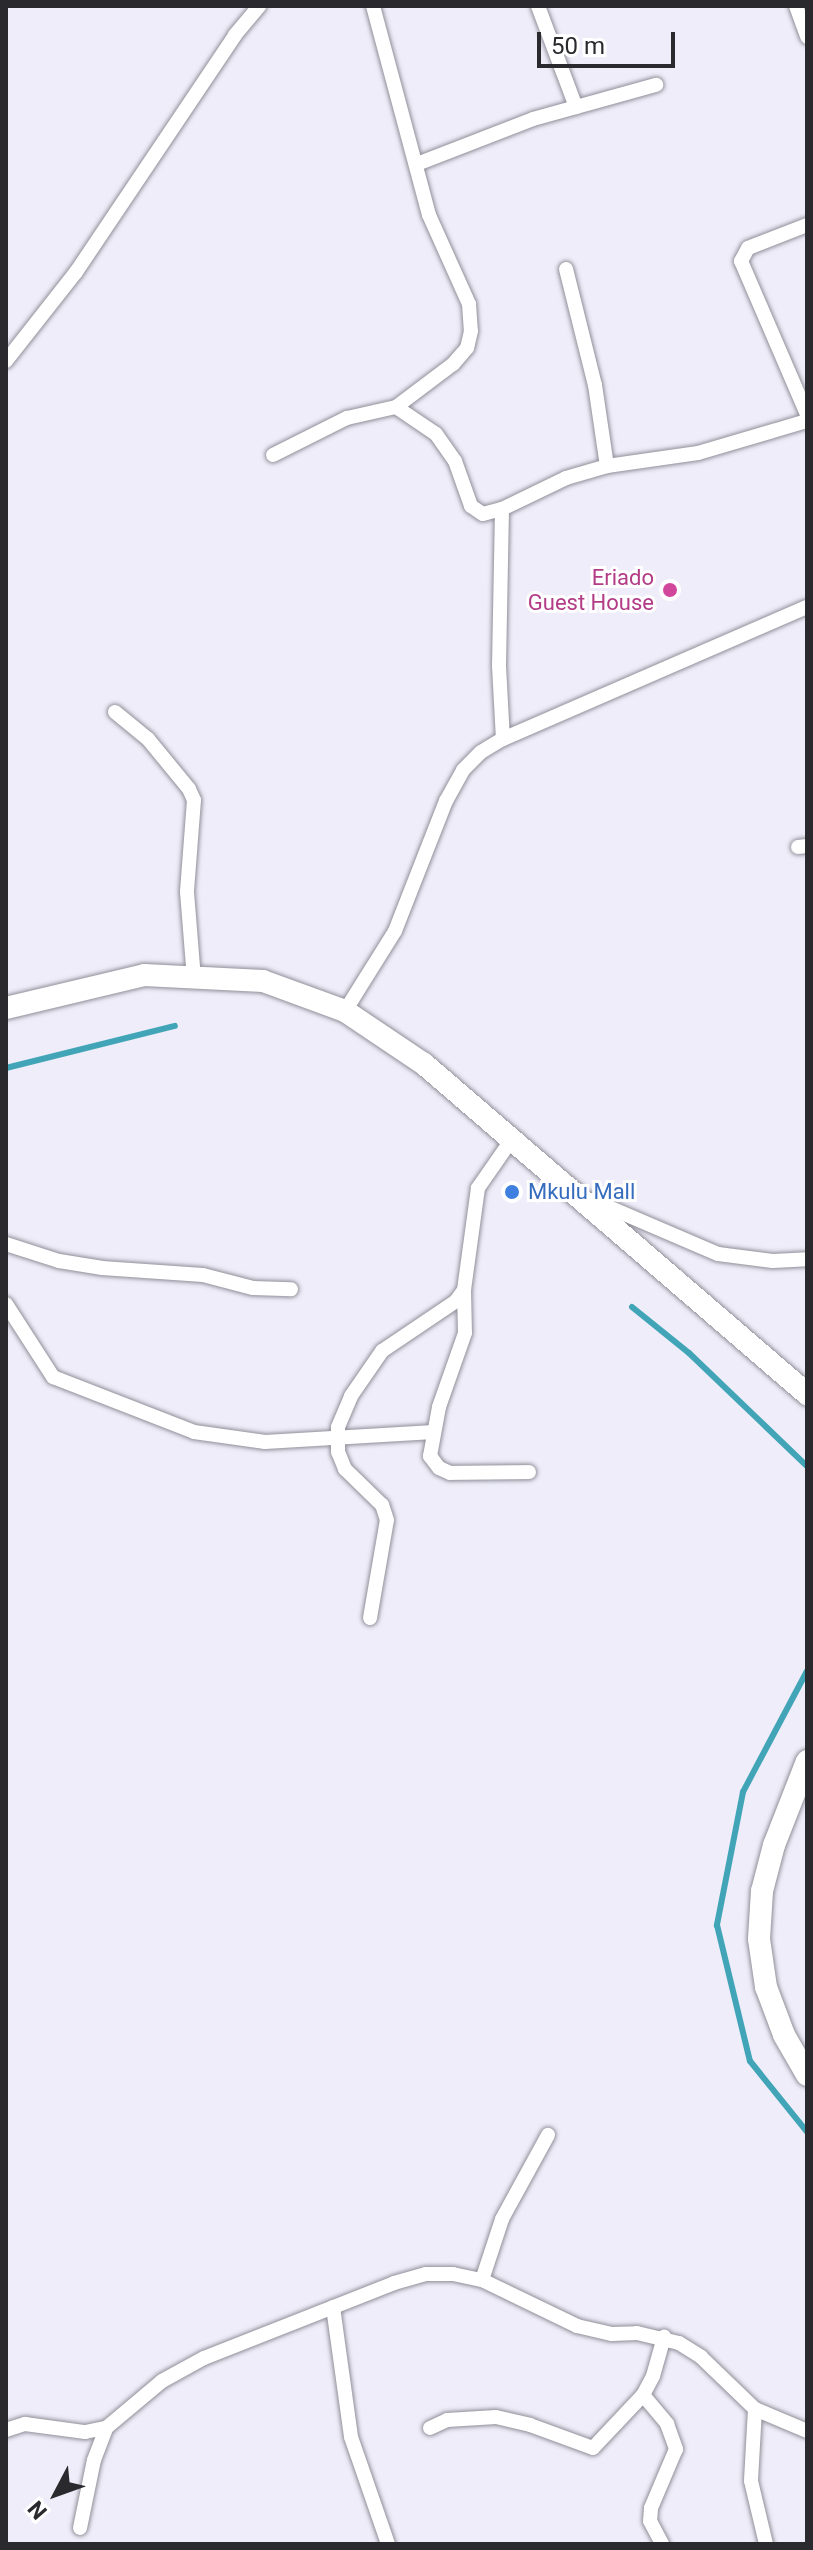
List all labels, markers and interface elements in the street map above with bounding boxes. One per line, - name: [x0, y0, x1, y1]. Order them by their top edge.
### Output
- scale bar: [541, 16, 679, 66]
- text: 50 m: [551, 32, 605, 60]
- place label: Eriado Guest House: [528, 564, 654, 616]
- marker: Eriado Guest House: [661, 581, 679, 599]
- place label: Mkulu Mall: [528, 1179, 635, 1205]
- marker: Mkulu Mall: [503, 1183, 521, 1201]
- north arrow: [16, 2454, 96, 2534]
- text: N: [23, 2496, 52, 2524]

